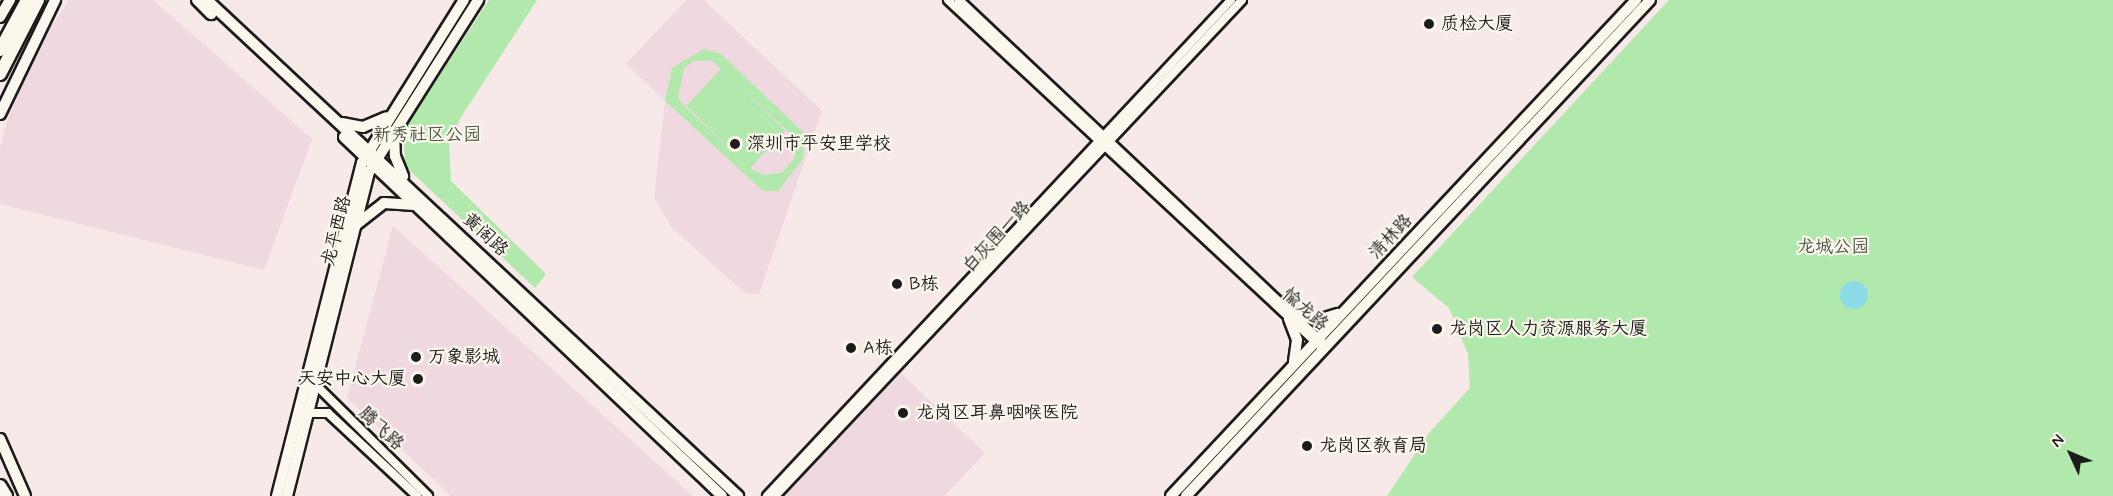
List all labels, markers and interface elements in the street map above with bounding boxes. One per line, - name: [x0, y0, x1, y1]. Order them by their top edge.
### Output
- place label: 质检大厦: [1441, 13, 1513, 35]
- marker: 质检大厦: [1422, 17, 1436, 31]
- park label: 新秀社区公园: [373, 124, 481, 146]
- place label: 深圳市平安里学校: [747, 133, 891, 155]
- marker: 深圳市平安里学校: [728, 137, 742, 151]
- street label: 龙平西路: [318, 193, 356, 269]
- street label: 白灰围一路: [958, 197, 1036, 277]
- street label: 黄阁路: [458, 209, 512, 261]
- street label: 清林路: [1365, 210, 1417, 264]
- park label: 龙城公园: [1797, 236, 1869, 258]
- place label: B栋: [909, 273, 938, 295]
- marker: B栋: [890, 277, 904, 291]
- street label: 愉龙路: [1278, 284, 1332, 336]
- place label: 龙岗区人力资源服务大厦: [1449, 318, 1647, 340]
- marker: 龙岗区人力资源服务大厦: [1430, 322, 1444, 336]
- place label: A栋: [863, 337, 893, 359]
- marker: A栋: [844, 341, 858, 355]
- place label: 万象影城: [428, 346, 500, 368]
- marker: 万象影城: [409, 350, 423, 364]
- place label: 天安中心大厦: [298, 368, 406, 390]
- marker: 天安中心大厦: [411, 372, 425, 386]
- place label: 龙岗区耳鼻咽喉医院: [916, 402, 1078, 424]
- street label: 腾飞路: [354, 403, 408, 455]
- marker: 龙岗区耳鼻咽喉医院: [894, 404, 912, 422]
- north arrow: [2041, 424, 2101, 484]
- text: N: [2046, 430, 2069, 452]
- place label: 龙岗区教育局: [1319, 435, 1427, 457]
- marker: 龙岗区教育局: [1300, 439, 1314, 453]

